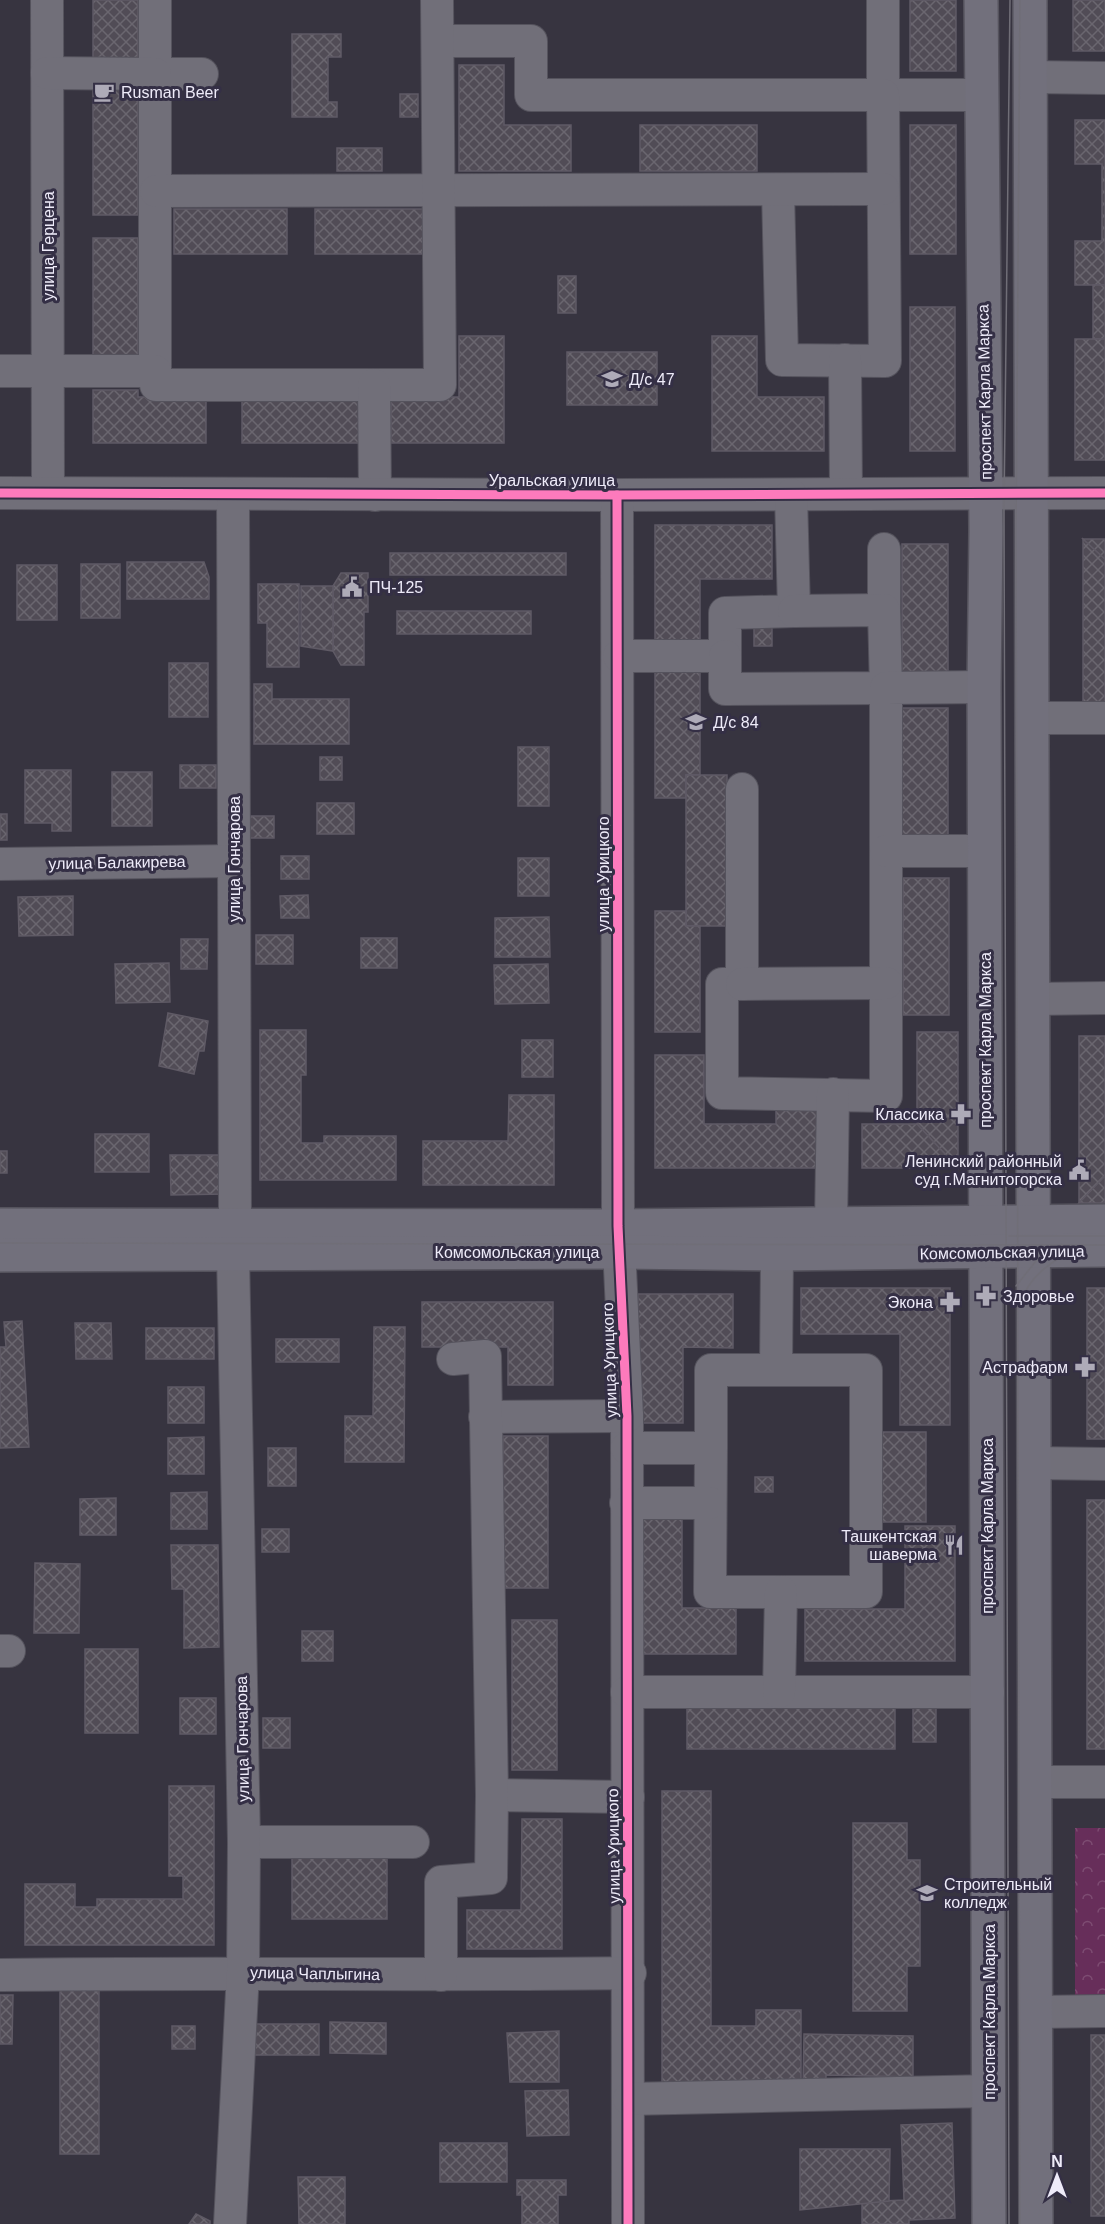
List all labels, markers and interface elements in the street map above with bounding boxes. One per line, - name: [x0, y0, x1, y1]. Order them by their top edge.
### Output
- cafe icon: Rusman Beer: [92, 80, 116, 104]
- place label: Rusman Beer: [121, 84, 219, 101]
- street label: улица Герцена: [40, 191, 57, 301]
- street label: проспект Карла Маркса: [974, 304, 995, 480]
- school or university icon: Д/с 47: [600, 367, 624, 391]
- place label: Д/с 47: [629, 371, 675, 388]
- street label: Уральская улица: [489, 472, 615, 489]
- public building icon: ПЧ-125: [340, 575, 364, 599]
- place label: ПЧ-125: [369, 579, 423, 596]
- school or university icon: Д/с 84: [684, 710, 708, 734]
- place label: Д/с 84: [713, 714, 759, 731]
- street label: улица Гончарова: [226, 796, 243, 922]
- street label: улица Урицкого: [595, 816, 612, 932]
- street label: улица Балакирева: [48, 853, 186, 872]
- street label: проспект Карла Маркса: [977, 952, 994, 1128]
- pharmacy icon: Классика: [949, 1102, 973, 1126]
- place label: Классика: [875, 1106, 944, 1123]
- place label: Ленинский районный суд г.Магнитогорска: [905, 1153, 1062, 1188]
- public building icon: Ленинский районный суд г.Магнитогорска: [1067, 1158, 1091, 1182]
- street label: Комсомольская улица: [919, 1243, 1085, 1262]
- street label: Комсомольская улица: [435, 1244, 600, 1261]
- pharmacy icon: Здоровье: [974, 1284, 998, 1308]
- place label: Здоровье: [1003, 1288, 1075, 1305]
- pharmacy icon: Экона: [938, 1290, 962, 1314]
- place label: Экона: [888, 1294, 933, 1311]
- street label: улица Урицкого: [599, 1302, 620, 1418]
- pharmacy icon: Астрафарм: [1073, 1355, 1097, 1379]
- place label: Астрафарм: [982, 1359, 1068, 1376]
- street label: проспект Карла Маркса: [979, 1438, 996, 1614]
- place label: Ташкентская шаверма: [841, 1528, 937, 1563]
- restaurant icon: Ташкентская шаверма: [942, 1533, 966, 1557]
- street label: улица Гончарова: [233, 1676, 252, 1802]
- street label: улица Урицкого: [604, 1788, 623, 1904]
- place label: Строительный колледж: [944, 1876, 1052, 1911]
- school or university icon: Строительный колледж: [915, 1881, 939, 1905]
- street label: проспект Карла Маркса: [981, 1924, 998, 2100]
- street label: улица Чаплыгина: [250, 1964, 380, 1983]
- north arrow: [1027, 2146, 1087, 2206]
- text: N: [1051, 2153, 1063, 2170]

